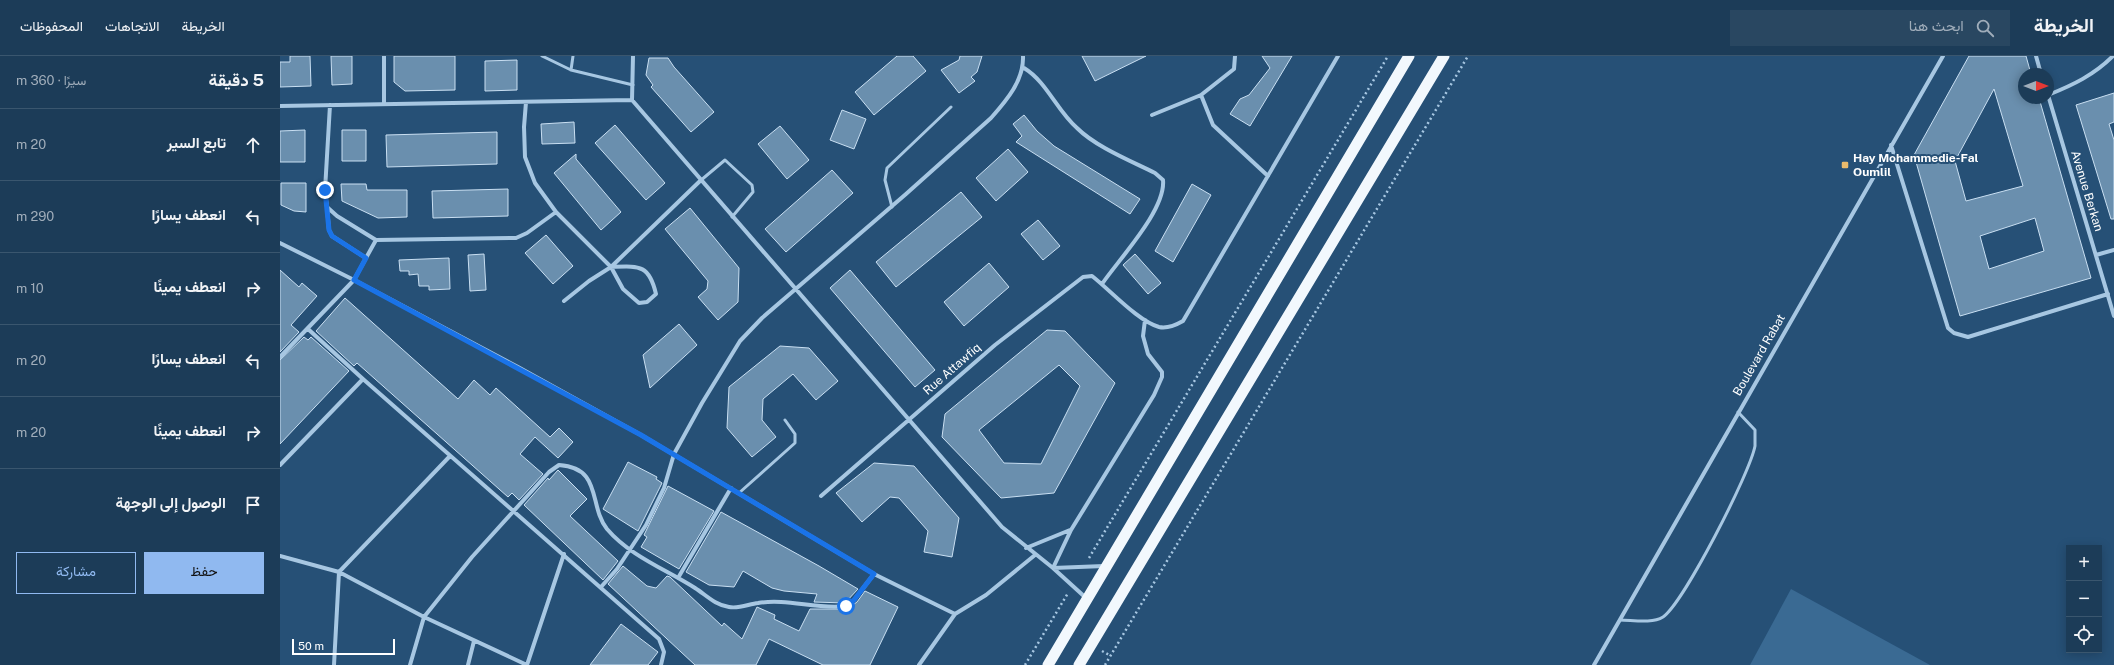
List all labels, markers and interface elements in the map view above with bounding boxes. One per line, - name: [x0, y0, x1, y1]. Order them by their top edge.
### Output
- search box: [1730, 10, 2010, 46]
- text: الخريطة: [2034, 14, 2094, 36]
- text: ابحث هنا: [1909, 17, 1964, 34]
- icon: search: [1974, 17, 1996, 39]
- text: المحفوظات: [20, 18, 83, 34]
- text: الاتجاهات: [105, 18, 159, 34]
- text: الخريطة: [181, 18, 225, 34]
- north arrow: [2018, 68, 2054, 104]
- text: 5 دقيقة: [209, 70, 264, 90]
- text: سيرًا · 360 m: [16, 73, 86, 88]
- text: تابع السير: [167, 134, 226, 151]
- icon: ahead: [242, 134, 264, 156]
- text: 20 m: [16, 137, 46, 152]
- street label: Avenue Berkan: [2068, 149, 2106, 233]
- place label: Hay Mohammedie-Fal Oumlil: [1853, 151, 1979, 179]
- marker: Hay Mohammedie-Fal Oumlil: [1840, 160, 1850, 170]
- route end: [316, 181, 334, 199]
- text: انعطف يسارًا: [152, 206, 226, 223]
- icon: left: [242, 206, 264, 228]
- text: 290 m: [16, 209, 54, 224]
- text: انعطف يمينًا: [153, 278, 226, 295]
- icon: right: [242, 278, 264, 300]
- text: 10 m: [16, 281, 44, 296]
- street label: Boulevard Rabat: [1730, 311, 1788, 398]
- street label: Rue Attawfiq: [920, 340, 984, 398]
- text: انعطف يسارًا: [152, 350, 226, 367]
- icon: left: [242, 350, 264, 372]
- text: 20 m: [16, 353, 46, 368]
- text: انعطف يمينًا: [153, 422, 226, 439]
- icon: right: [242, 422, 264, 444]
- text: 20 m: [16, 425, 46, 440]
- text: الوصول إلى الوجهة: [116, 494, 226, 511]
- icon: arrive: [242, 494, 264, 516]
- map controls: [2066, 545, 2102, 653]
- button: +: [2066, 545, 2102, 581]
- button: مشاركة: [16, 552, 136, 594]
- button: حفظ: [144, 552, 264, 594]
- button: −: [2066, 581, 2102, 617]
- route start: [837, 597, 855, 615]
- button: locate: [2066, 617, 2102, 653]
- scale bar: [292, 637, 395, 656]
- text: 50 m: [298, 640, 324, 652]

